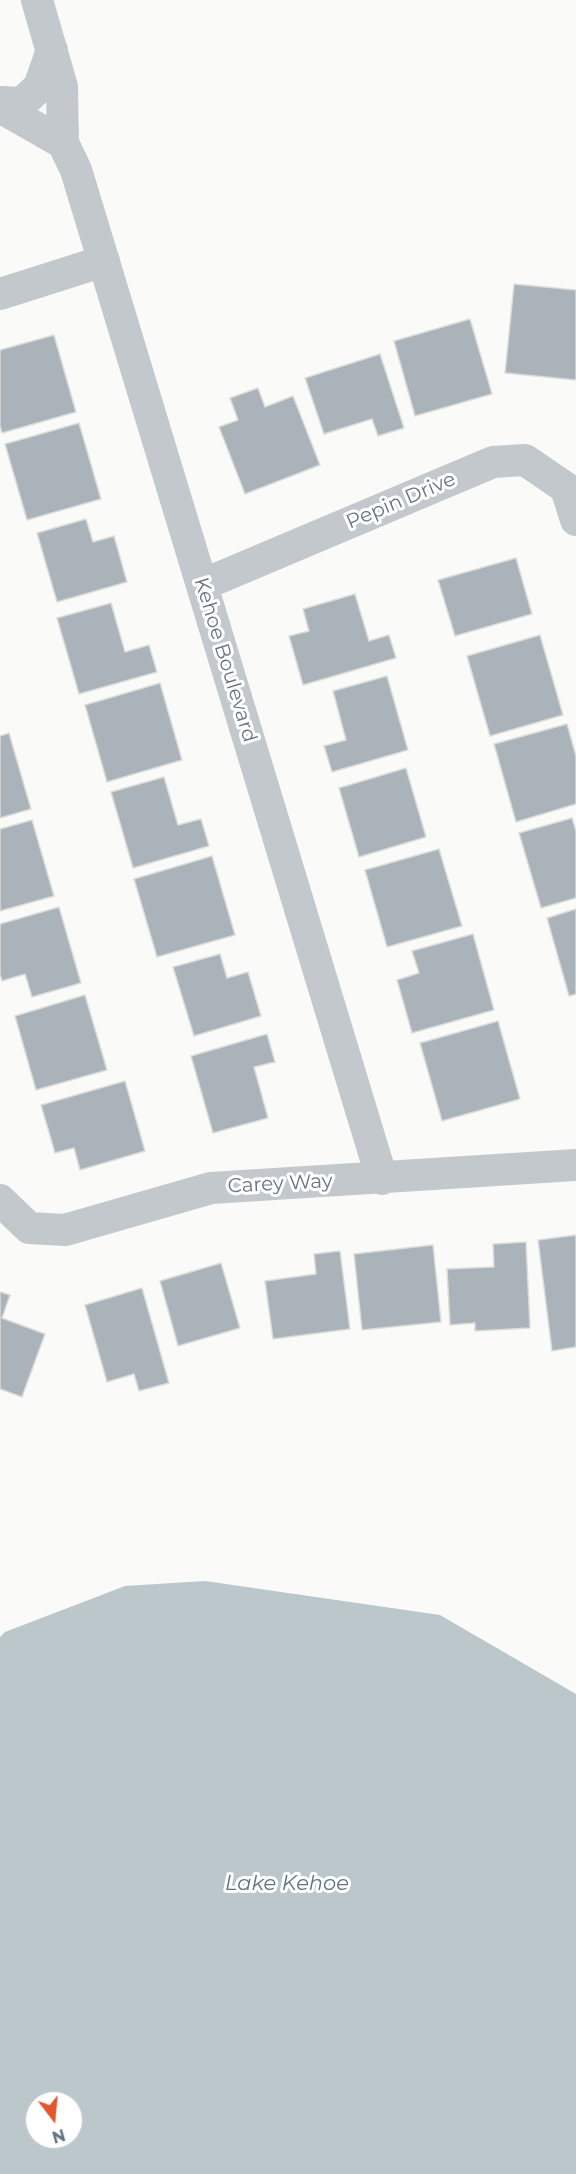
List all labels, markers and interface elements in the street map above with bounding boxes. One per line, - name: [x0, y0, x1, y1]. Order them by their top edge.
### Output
- street label: Pepin Drive: [343, 467, 459, 535]
- street label: Kehoe Boulevard: [189, 575, 261, 745]
- street label: Carey Way: [227, 1169, 333, 1199]
- water label: Lake Kehoe: [225, 1871, 349, 1897]
- north arrow: [24, 2090, 84, 2150]
- text: N: [50, 2125, 67, 2147]

